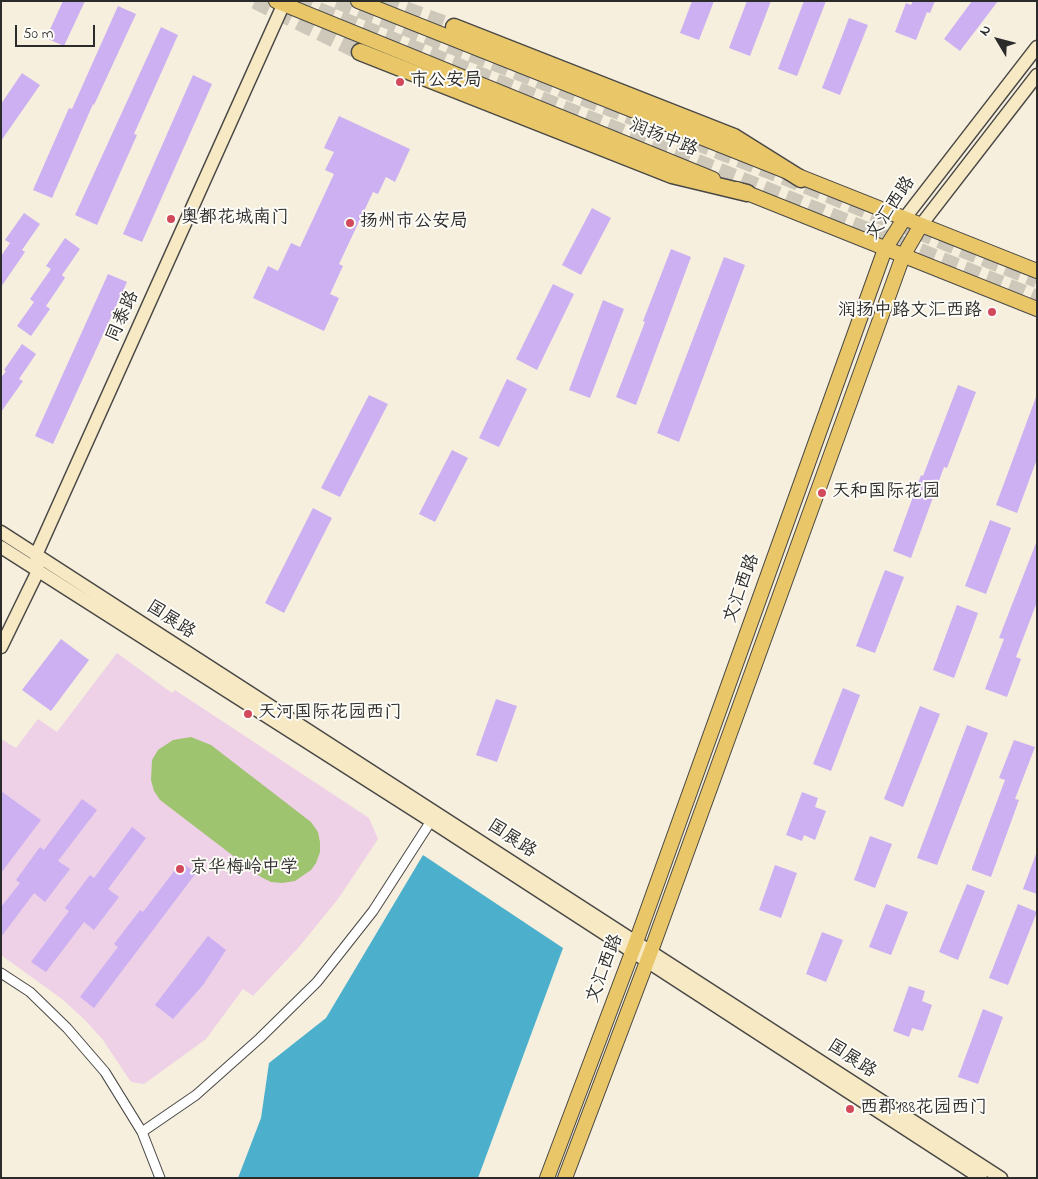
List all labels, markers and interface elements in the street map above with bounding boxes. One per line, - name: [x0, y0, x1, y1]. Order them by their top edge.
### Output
- scale bar: [18, 15, 98, 47]
- north arrow: [973, 15, 1023, 65]
- text: N: [974, 21, 997, 41]
- text: 50 m: [23, 23, 53, 45]
- place label: 市公安局: [410, 71, 482, 93]
- marker: 市公安局: [394, 76, 406, 88]
- street label: 润扬中路: [626, 116, 700, 162]
- street label: 文汇西路: [863, 173, 921, 245]
- place label: 奥都花城南门: [181, 208, 289, 230]
- place label: 扬州市公安局: [360, 212, 468, 234]
- marker: 奥都花城南门: [165, 213, 177, 225]
- marker: 扬州市公安局: [344, 217, 356, 229]
- street label: 同泰路: [103, 288, 145, 346]
- place label: 润扬中路文汇西路: [838, 301, 982, 323]
- marker: 润扬中路文汇西路: [986, 306, 998, 318]
- place label: 天和国际花园: [832, 482, 940, 504]
- marker: 天和国际花园: [816, 487, 828, 499]
- street label: 文汇西路: [721, 551, 765, 627]
- street label: 国展路: [141, 597, 199, 645]
- place label: 天河国际花园西门: [258, 703, 402, 725]
- marker: 天河国际花园西门: [242, 708, 254, 720]
- street label: 国展路: [482, 816, 540, 864]
- place label: 京华梅岭中学: [190, 858, 298, 880]
- marker: 京华梅岭中学: [174, 863, 186, 875]
- street label: 文汇西路: [583, 932, 629, 1006]
- street label: 国展路: [822, 1036, 880, 1084]
- place label: 西郡188花园西门: [860, 1098, 987, 1120]
- marker: 西郡188花园西门: [844, 1103, 856, 1115]

